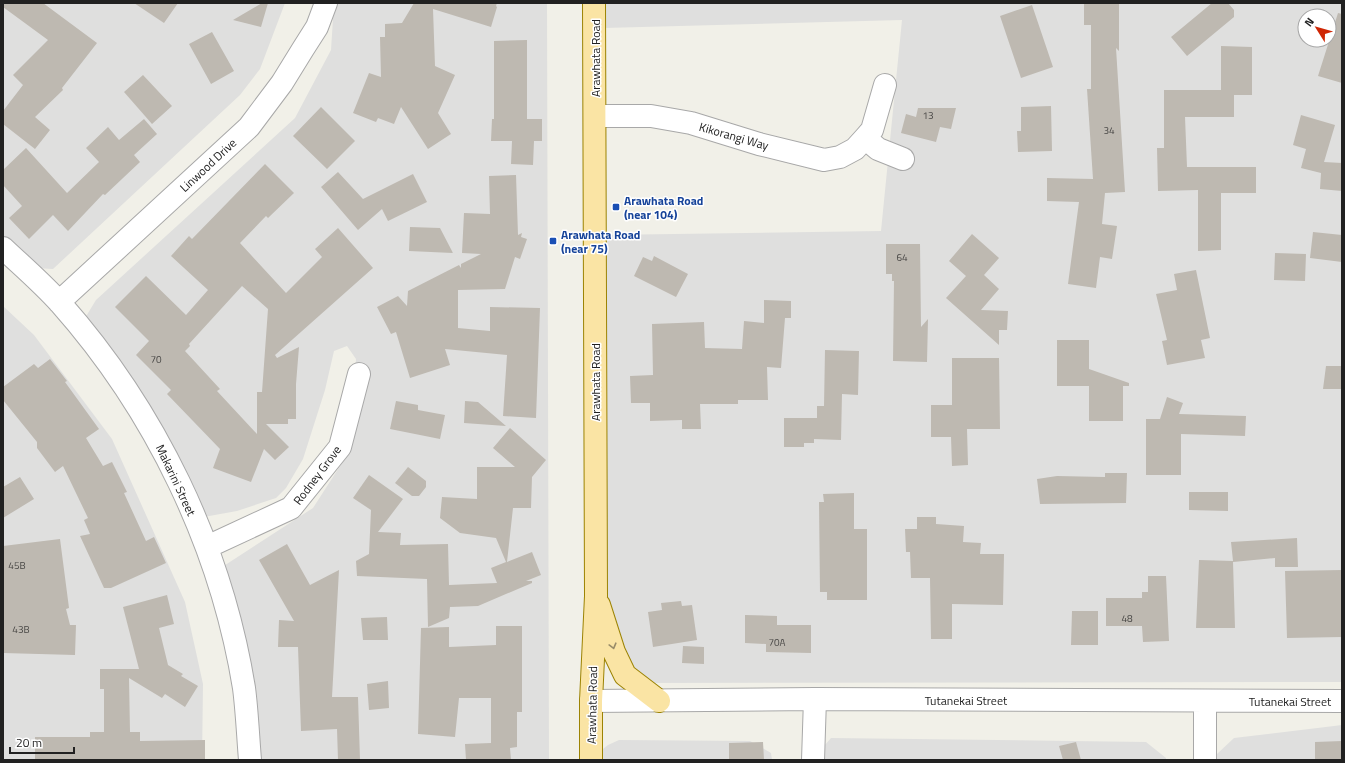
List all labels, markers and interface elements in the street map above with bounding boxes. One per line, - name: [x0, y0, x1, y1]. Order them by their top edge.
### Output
- north arrow: [1297, 8, 1337, 48]
- text: N: [1300, 14, 1318, 30]
- street label: Arawhata Road: [586, 19, 605, 97]
- house number: 13: [922, 108, 934, 123]
- street label: Kikorangi Way: [697, 117, 771, 155]
- house number: 34: [1103, 123, 1115, 138]
- street label: Linwood Drive: [175, 134, 241, 196]
- place label: Arawhata Road (near 104): [624, 191, 703, 224]
- marker: Arawhata Road (near 104): [611, 202, 621, 212]
- place label: Arawhata Road (near 75): [561, 225, 640, 258]
- marker: Arawhata Road (near 75): [548, 236, 558, 246]
- house number: 64: [896, 250, 908, 265]
- street label: Arawhata Road: [586, 343, 605, 421]
- house number: 70: [150, 352, 162, 367]
- street label: Makarini Street: [151, 441, 201, 520]
- street label: Rodney Grove: [288, 441, 346, 509]
- house number: 45B: [8, 558, 26, 573]
- house number: 48: [1121, 611, 1133, 626]
- house number: 43B: [12, 622, 30, 637]
- house number: 70A: [768, 635, 786, 650]
- one-way arrow: [608, 643, 616, 649]
- street label: Arawhata Road: [582, 666, 602, 744]
- street label: Tutanekai Street: [925, 691, 1008, 710]
- street label: Tutanekai Street: [1249, 692, 1332, 711]
- scale bar: [10, 729, 74, 755]
- text: 20 m: [16, 733, 42, 752]

